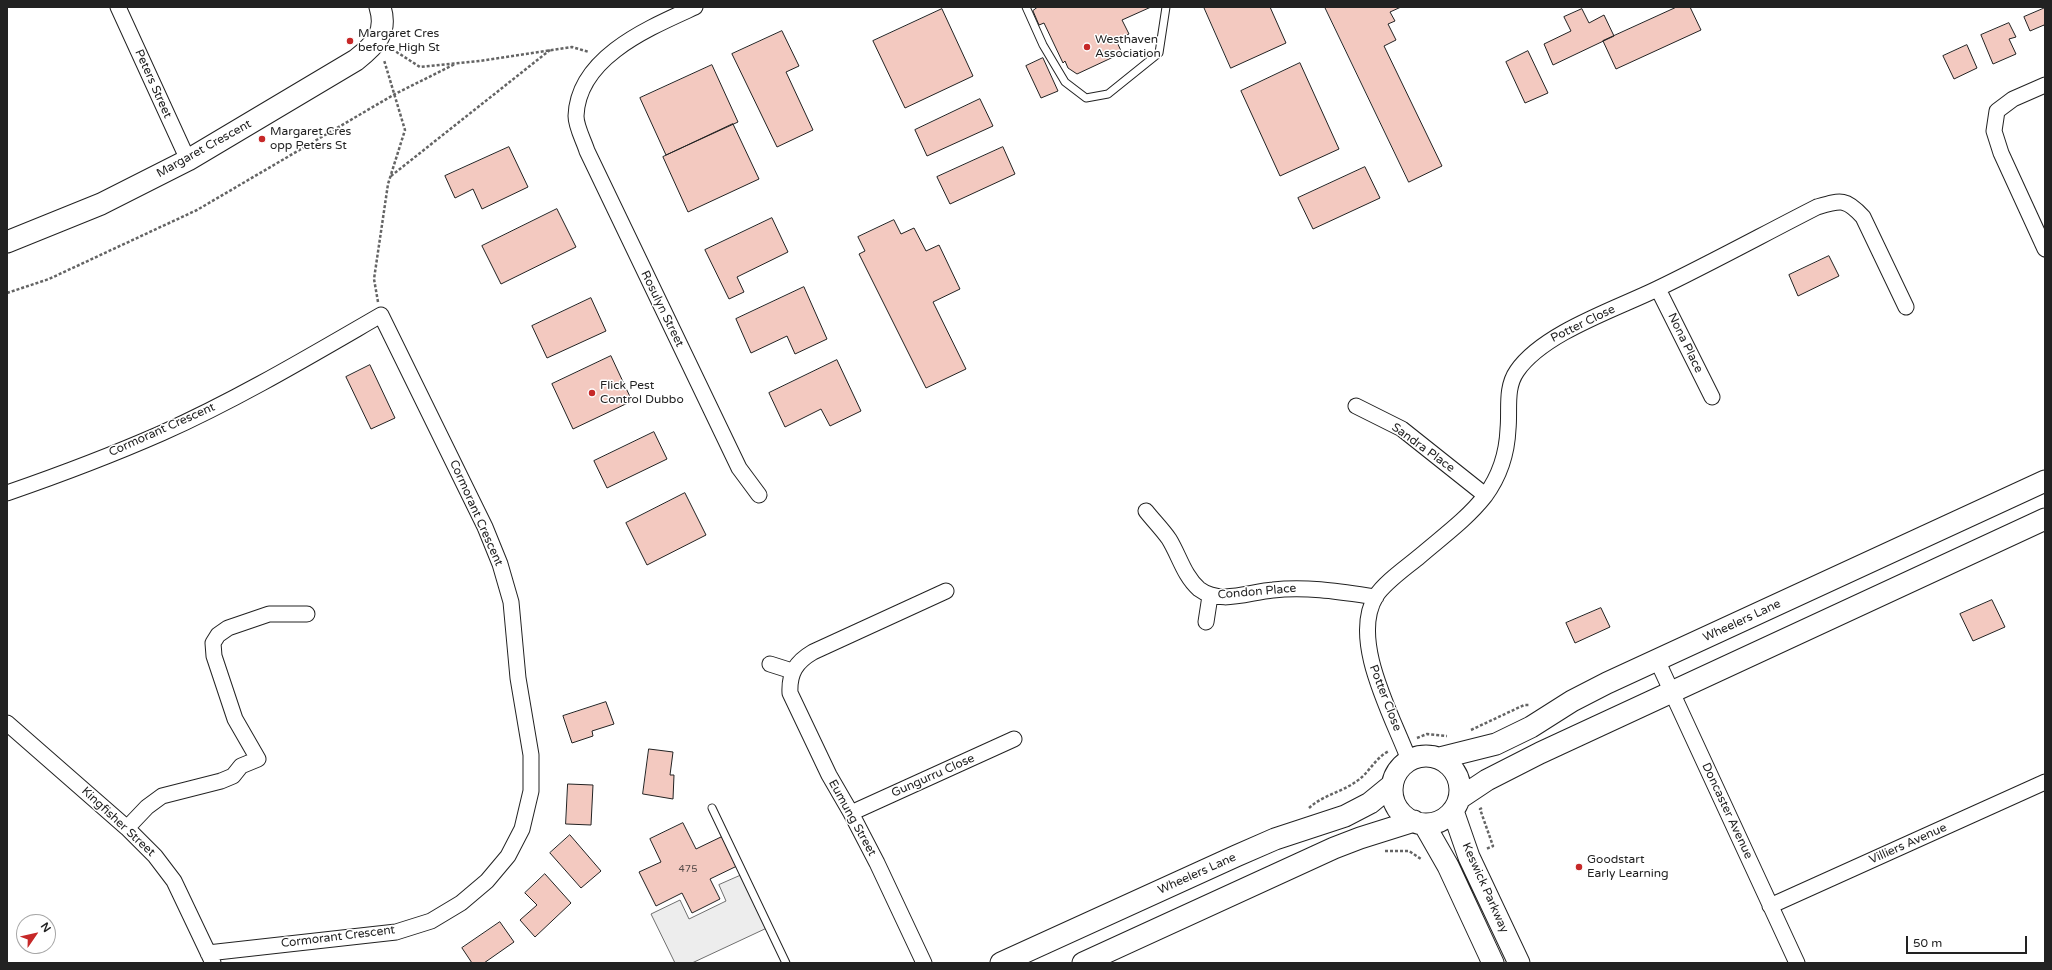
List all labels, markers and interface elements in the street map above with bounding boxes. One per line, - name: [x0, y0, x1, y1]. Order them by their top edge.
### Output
- place label: Margaret Cres before High St: [358, 27, 440, 55]
- place label: Westhaven Association: [1095, 33, 1161, 61]
- marker: Margaret Cres before High St: [345, 36, 355, 46]
- marker: Westhaven Association: [1082, 42, 1092, 52]
- street label: Peters Street: [131, 47, 175, 121]
- street label: Margaret Crescent: [154, 117, 254, 181]
- place label: Margaret Cres opp Peters St: [270, 125, 351, 153]
- marker: Margaret Cres opp Peters St: [257, 134, 267, 144]
- street label: Rosulyn Street: [637, 269, 687, 349]
- street label: Potter Close: [1548, 302, 1618, 346]
- street label: Nona Place: [1664, 311, 1706, 375]
- place label: Flick Pest Control Dubbo: [600, 379, 684, 407]
- marker: Flick Pest Control Dubbo: [587, 388, 597, 398]
- street label: Cormorant Crescent: [107, 400, 217, 460]
- street label: Sandra Place: [1389, 420, 1457, 476]
- street label: Cormorant Crescent: [446, 458, 506, 568]
- street label: Condon Place: [1217, 581, 1297, 603]
- street label: Wheelers Lane: [1701, 597, 1783, 645]
- street label: Potter Close: [1366, 663, 1404, 733]
- street label: Gungurru Close: [889, 751, 977, 801]
- street label: Doncaster Avenue: [1698, 761, 1756, 861]
- street label: Eumung Street: [825, 777, 879, 859]
- street label: Kingfisher Street: [78, 784, 158, 860]
- street label: Villiers Avenue: [1867, 820, 1949, 868]
- street label: Keswick Parkway: [1459, 841, 1511, 935]
- street label: Wheelers Lane: [1156, 850, 1238, 898]
- place label: Goodstart Early Learning: [1587, 853, 1669, 881]
- marker: Goodstart Early Learning: [1574, 862, 1584, 872]
- house number: 475: [679, 863, 697, 875]
- north arrow: [16, 914, 56, 954]
- text: N: [38, 920, 53, 935]
- street label: Cormorant Crescent: [280, 923, 396, 951]
- scale bar: [1908, 928, 2029, 954]
- text: 50 m: [1913, 936, 1942, 950]

